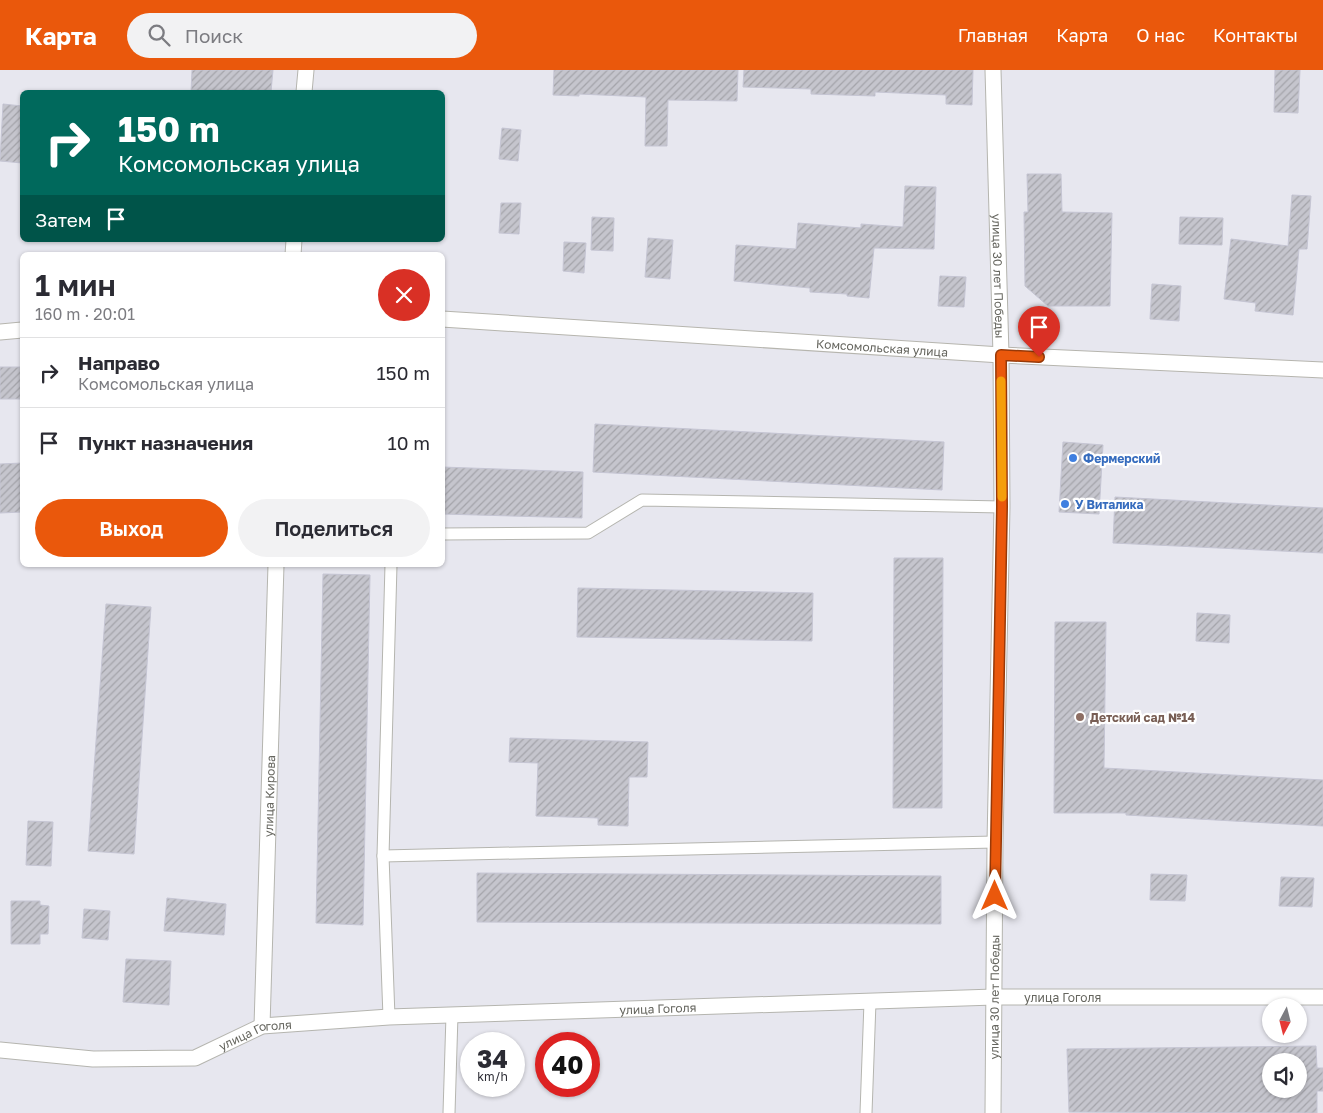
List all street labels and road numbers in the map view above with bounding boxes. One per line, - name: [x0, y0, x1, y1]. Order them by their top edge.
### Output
- street label: улица 30 лет Победы: [990, 213, 1008, 338]
- street label: Комсомольская улица: [816, 336, 948, 359]
- street label: улица Кирова: [260, 755, 278, 837]
- street label: улица 30 лет Победы: [986, 935, 1002, 1059]
- street label: улица Гоголя: [1024, 990, 1101, 1005]
- street label: улица Гоголя: [619, 999, 697, 1017]
- street label: улица Гоголя: [216, 1016, 292, 1053]

